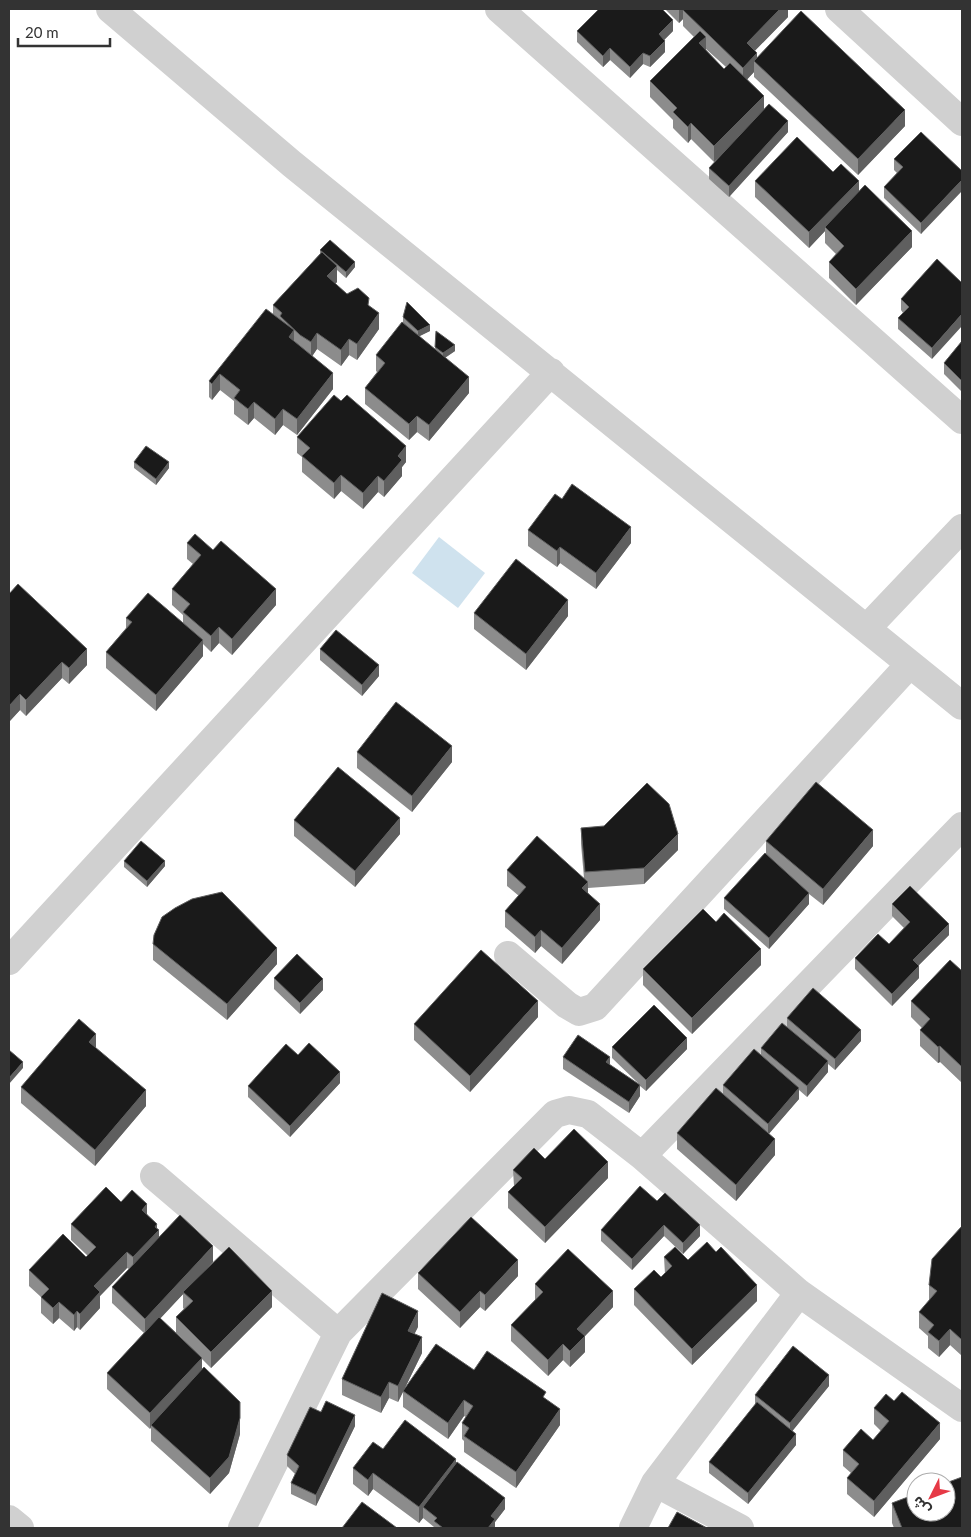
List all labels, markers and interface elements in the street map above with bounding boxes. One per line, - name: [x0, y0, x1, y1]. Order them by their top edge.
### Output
- scale bar: [18, 15, 110, 47]
- text: 20 m: [25, 23, 59, 41]
- north arrow: [906, 1472, 956, 1522]
- text: ش: [908, 1493, 934, 1519]

